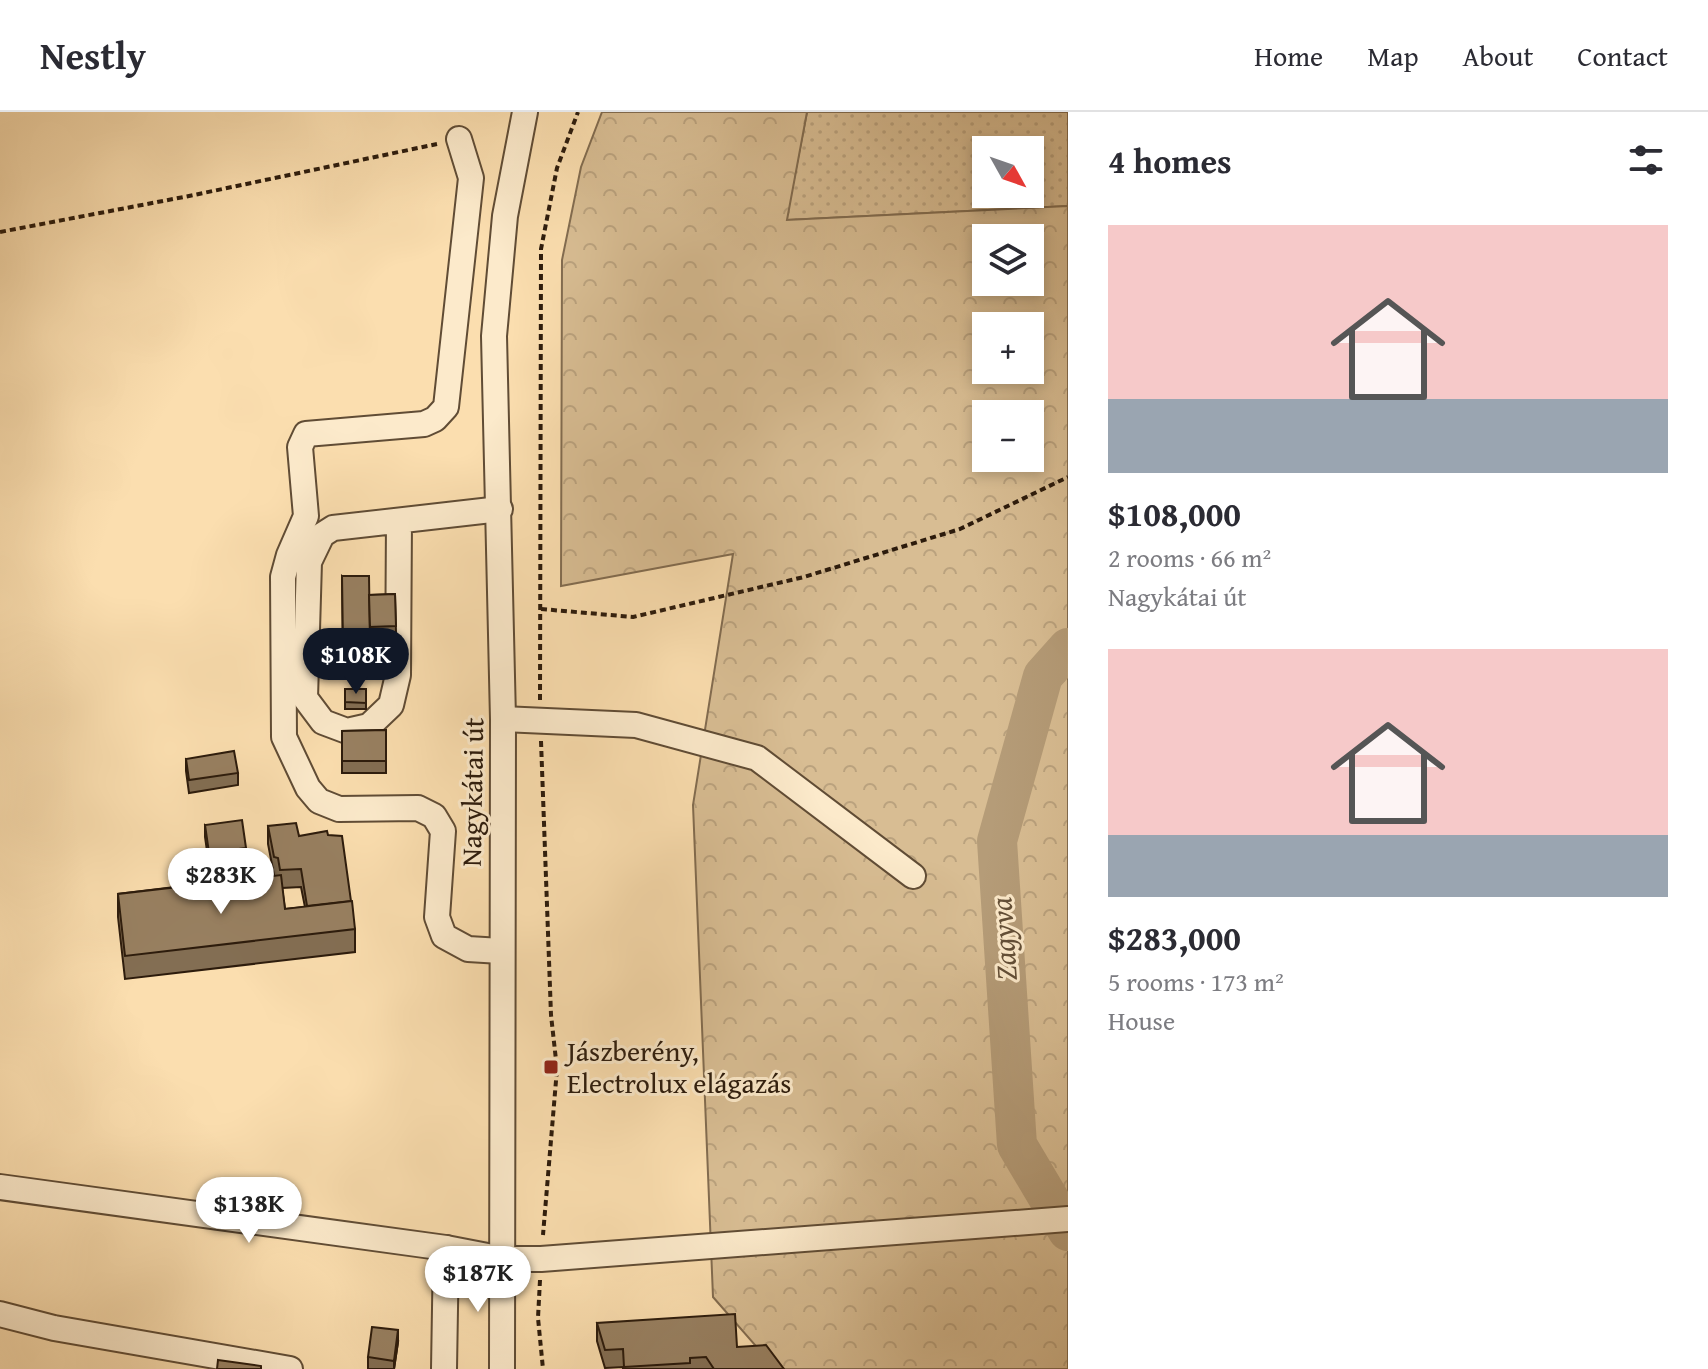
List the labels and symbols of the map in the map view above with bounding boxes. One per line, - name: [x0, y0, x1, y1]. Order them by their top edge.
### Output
- north arrow: [972, 136, 1044, 208]
- pin: $108K: [300, 628, 412, 696]
- street label: Nagykátai út: [450, 717, 493, 867]
- pin: $283K: [165, 848, 277, 916]
- water label: Zagyva: [978, 896, 1028, 982]
- place label: Jászberény, Electrolux elágazás: [564, 1030, 791, 1103]
- marker: Jászberény, Electrolux elágazás: [542, 1058, 560, 1076]
- pin: $138K: [193, 1177, 305, 1245]
- pin: $187K: [422, 1246, 534, 1314]

